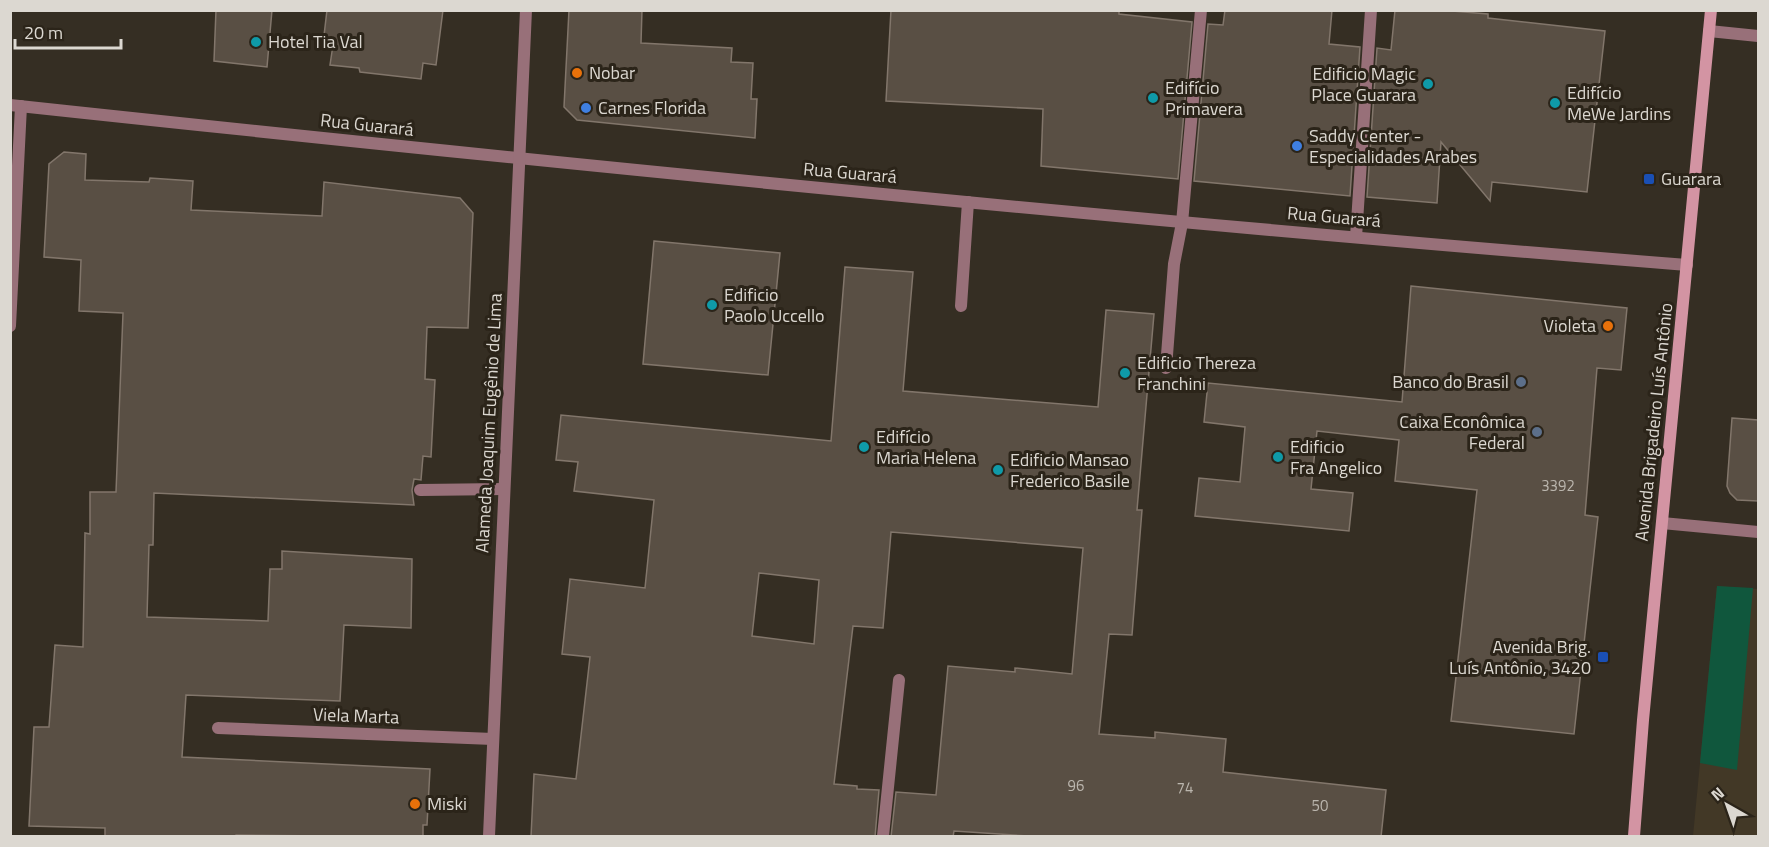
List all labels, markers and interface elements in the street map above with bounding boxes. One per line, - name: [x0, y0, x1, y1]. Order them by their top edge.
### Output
- scale bar: [15, 12, 122, 50]
- text: 20 m: [24, 19, 63, 46]
- place label: Hotel Tia Val: [268, 28, 363, 55]
- marker: Hotel Tia Val: [249, 35, 263, 49]
- place label: Nobar: [589, 59, 635, 86]
- place label: Edificio Magic Place Guarara: [1311, 60, 1416, 108]
- marker: Nobar: [570, 66, 584, 80]
- place label: Edifício Primavera: [1165, 74, 1243, 122]
- marker: Edificio Magic Place Guarara: [1421, 77, 1435, 91]
- place label: Edifício MeWe Jardins: [1567, 79, 1671, 127]
- marker: Edifício Primavera: [1146, 91, 1160, 105]
- place label: Carnes Florida: [598, 94, 706, 121]
- marker: Edifício MeWe Jardins: [1548, 96, 1562, 110]
- marker: Carnes Florida: [579, 101, 593, 115]
- street label: Rua Guarará: [319, 106, 415, 143]
- place label: Saddy Center - Especialidades Arabes: [1309, 122, 1477, 170]
- marker: Saddy Center - Especialidades Arabes: [1290, 139, 1304, 153]
- street label: Rua Guarará: [802, 155, 898, 190]
- place label: Guarara: [1661, 165, 1721, 192]
- marker: Guarara: [1642, 172, 1656, 186]
- street label: Rua Guarará: [1286, 199, 1382, 234]
- place label: Edificio Paolo Uccello: [724, 281, 825, 329]
- street label: Alameda Joaquim Eugênio de Lima: [468, 292, 509, 554]
- marker: Edificio Paolo Uccello: [705, 298, 719, 312]
- street label: Avenida Brigadeiro Luís Antônio: [1628, 302, 1679, 542]
- place label: Violeta: [1544, 312, 1596, 339]
- marker: Violeta: [1601, 319, 1615, 333]
- place label: Edificio Thereza Franchini: [1137, 349, 1256, 397]
- marker: Edificio Thereza Franchini: [1118, 366, 1132, 380]
- place label: Banco do Brasil: [1392, 368, 1509, 395]
- marker: Banco do Brasil: [1514, 375, 1528, 389]
- place label: Caixa Econômica Federal: [1399, 408, 1525, 456]
- place label: Edifício Maria Helena: [876, 423, 976, 471]
- marker: Caixa Econômica Federal: [1530, 425, 1544, 439]
- place label: Edificio Fra Angelico: [1290, 433, 1382, 481]
- marker: Edifício Maria Helena: [857, 440, 871, 454]
- place label: Edificio Mansao Frederico Basile: [1010, 446, 1130, 494]
- marker: Edificio Fra Angelico: [1271, 450, 1285, 464]
- marker: Edificio Mansao Frederico Basile: [991, 463, 1005, 477]
- house number: 3392: [1541, 474, 1575, 497]
- place label: Avenida Brig. Luís Antônio, 3420: [1449, 633, 1591, 681]
- marker: Avenida Brig. Luís Antônio, 3420: [1596, 650, 1610, 664]
- street label: Viela Marta: [312, 701, 400, 730]
- house number: 96: [1068, 774, 1084, 797]
- north arrow: [1697, 775, 1757, 835]
- house number: 74: [1177, 776, 1193, 799]
- text: N: [1705, 781, 1729, 806]
- place label: Miski: [427, 790, 467, 817]
- house number: 50: [1312, 794, 1328, 817]
- marker: Miski: [408, 797, 422, 811]

